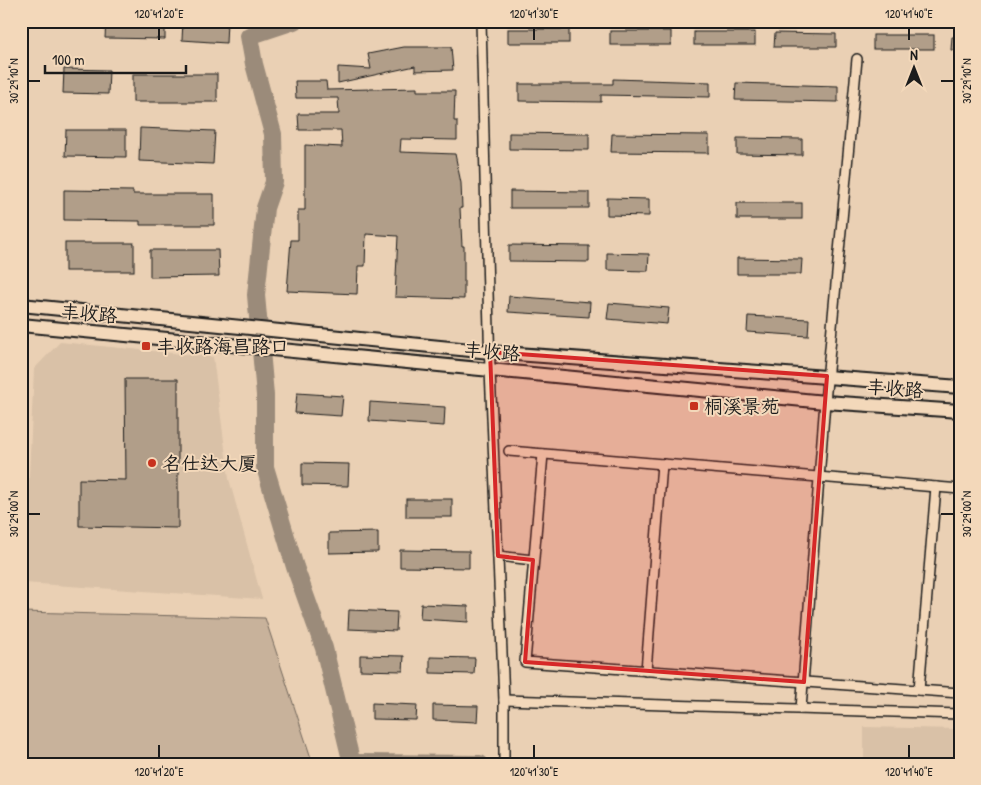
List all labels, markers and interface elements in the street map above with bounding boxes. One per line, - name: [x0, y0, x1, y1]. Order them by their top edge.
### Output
- text: 120°41'20"E: [135, 5, 184, 22]
- text: 120°41'30"E: [510, 5, 559, 22]
- text: 120°41'40"E: [885, 5, 934, 22]
- scale bar: [45, 42, 186, 74]
- north arrow: [888, 42, 938, 92]
- text: N: [910, 45, 918, 64]
- text: 100 m: [52, 49, 85, 70]
- text: 30°29'10"N: [5, 58, 22, 104]
- text: 30°29'10"N: [958, 58, 975, 104]
- street label: 丰收路: [59, 298, 119, 328]
- place label: 丰收路海昌路口: [156, 333, 289, 359]
- street label: 丰收路: [462, 336, 522, 366]
- marker: 丰收路海昌路口: [140, 340, 152, 352]
- street label: 丰收路: [866, 373, 924, 403]
- place label: 桐溪景苑: [704, 393, 780, 419]
- marker: 桐溪景苑: [688, 400, 700, 412]
- place label: 名仕达大厦: [162, 450, 257, 476]
- marker: 名仕达大厦: [146, 457, 158, 469]
- text: 30°29'00"N: [5, 491, 22, 537]
- text: 30°29'00"N: [958, 491, 975, 537]
- text: 120°41'20"E: [135, 763, 184, 780]
- text: 120°41'30"E: [510, 763, 559, 780]
- text: 120°41'40"E: [885, 763, 934, 780]

